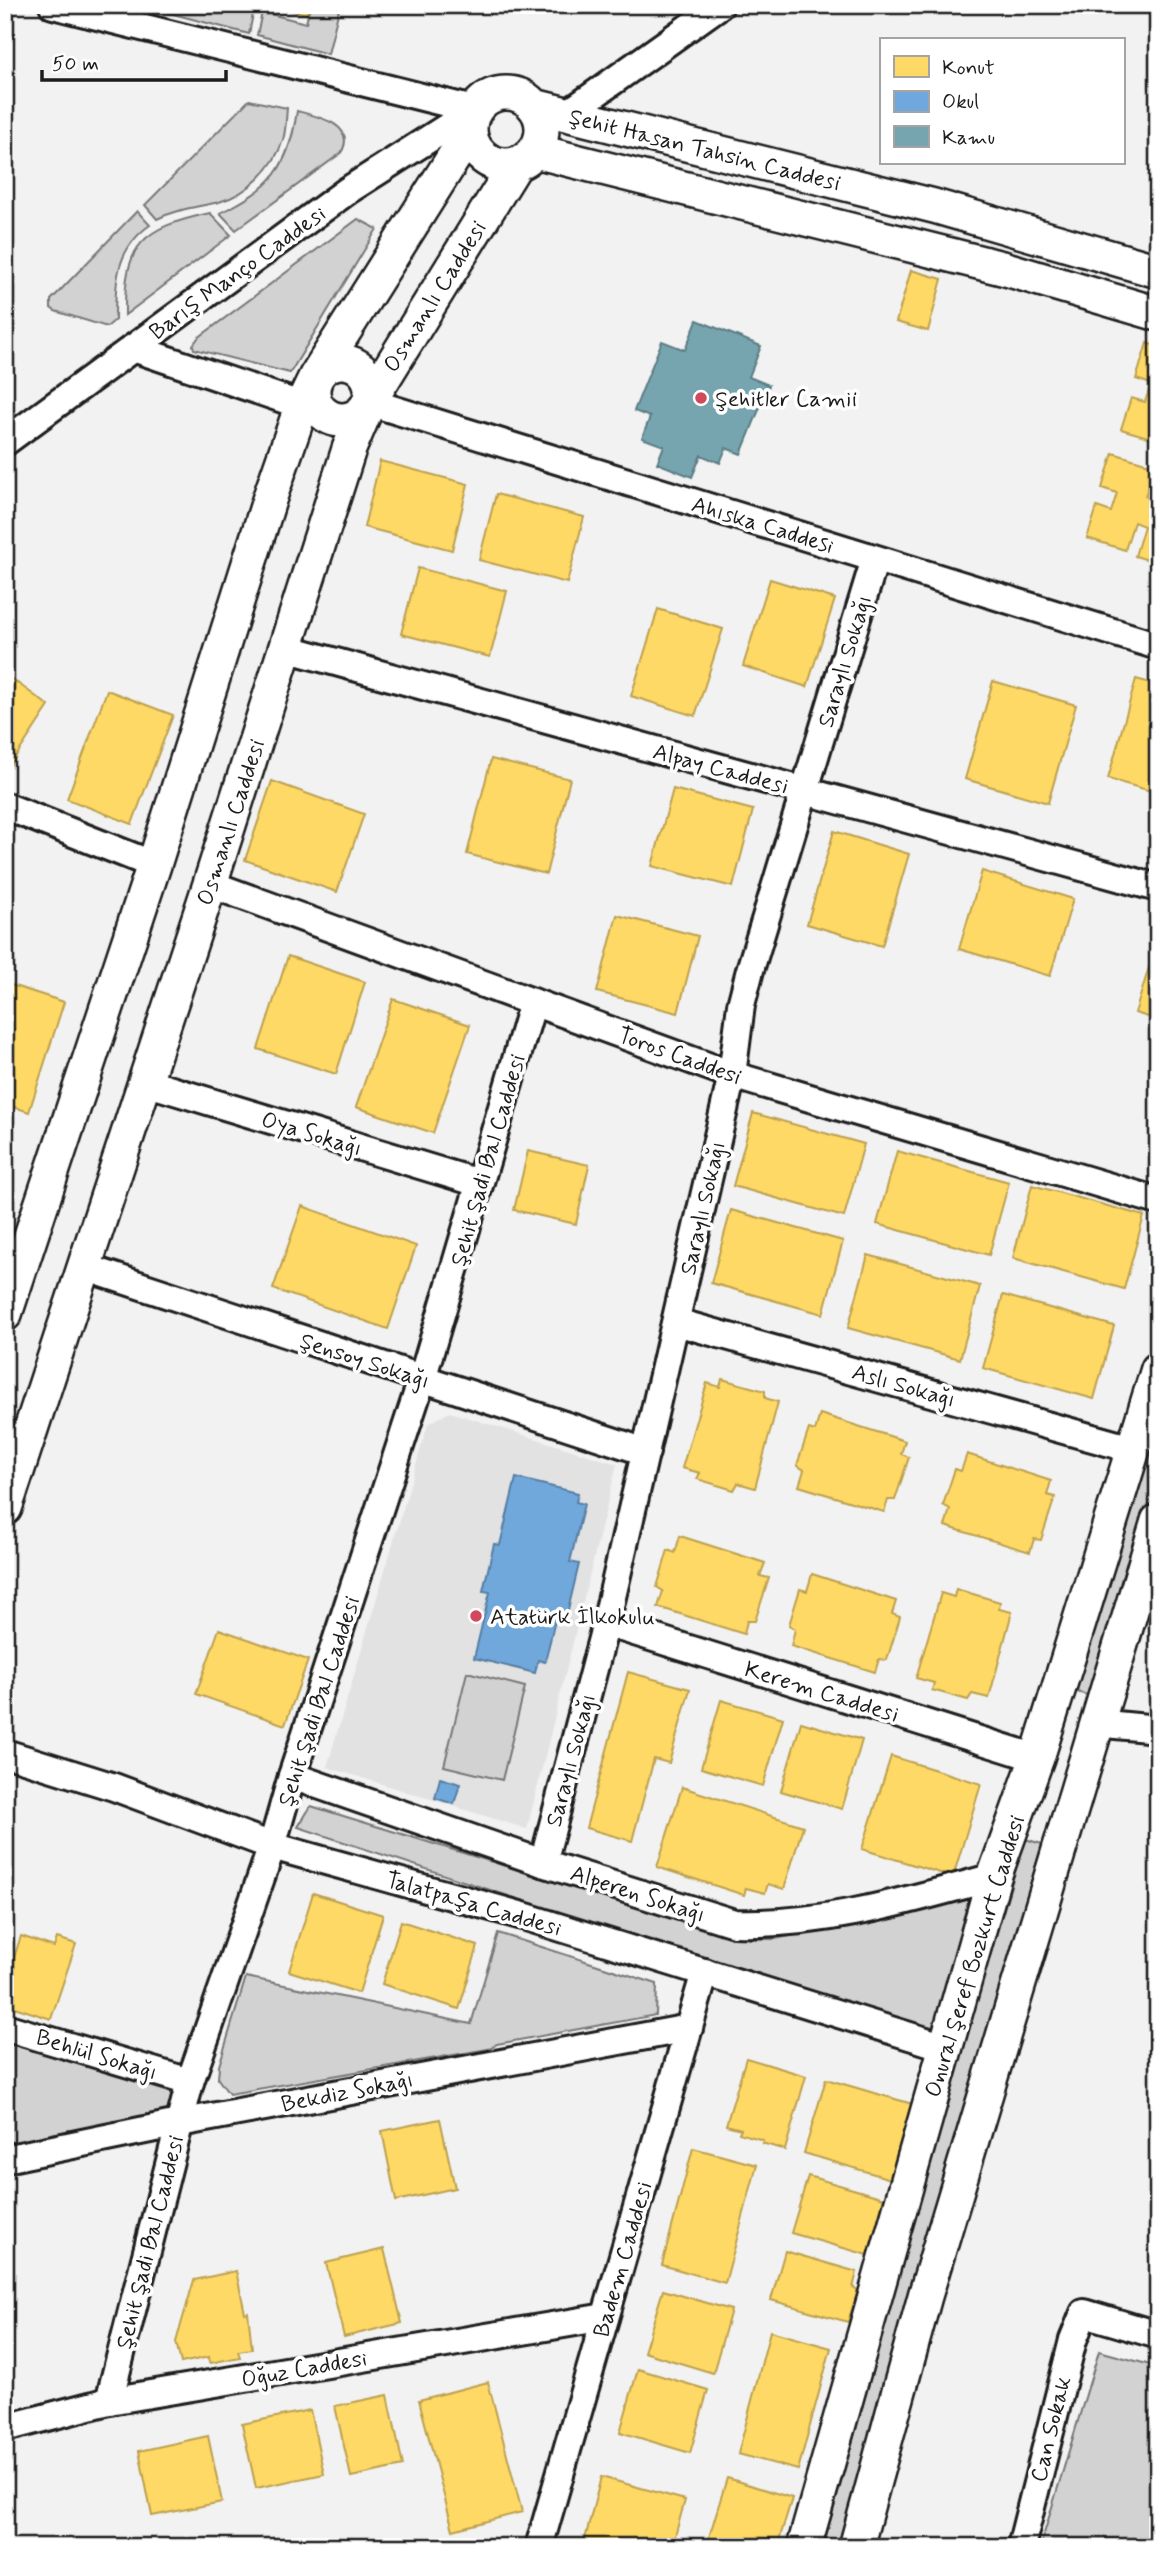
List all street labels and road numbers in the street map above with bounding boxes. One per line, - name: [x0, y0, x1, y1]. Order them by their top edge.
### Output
- street label: Şehit Hasan Tahsin Caddesi: [566, 103, 843, 199]
- street label: Barış Manço Caddesi: [144, 199, 332, 348]
- street label: Osmanlı Caddesi: [377, 216, 494, 378]
- street label: Ahıska Caddesi: [688, 490, 837, 562]
- street label: Saraylı Sokağı: [812, 592, 880, 731]
- street label: Osmanlı Caddesi: [191, 736, 273, 910]
- street label: Alpay Caddesi: [649, 737, 792, 802]
- street label: Toros Caddesi: [613, 1021, 745, 1093]
- street label: Şehit Şadi Bal Caddesi: [444, 1051, 534, 1270]
- street label: Oya Sokağı: [257, 1105, 366, 1164]
- street label: Saraylı Sokağı: [674, 1139, 734, 1278]
- street label: Şensoy Sokağı: [296, 1327, 433, 1397]
- street label: Aslı Sokağı: [848, 1358, 959, 1416]
- street label: Şehit Şadi Bal Caddesi: [272, 1593, 368, 1810]
- street label: Kerem Caddesi: [741, 1655, 902, 1731]
- street label: Saraylı Sokağı: [540, 1691, 604, 1830]
- street label: Onural Şeref Bozkurt Caddesi: [919, 1812, 1033, 2101]
- street label: Alperen Sokağı: [566, 1859, 709, 1931]
- street label: Talatpaşa Caddesi: [382, 1865, 565, 1944]
- street label: Behlül Sokağı: [32, 2023, 161, 2089]
- street label: Bekdiz Sokağı: [279, 2065, 416, 2120]
- street label: Şehit Şadi Bal Caddesi: [110, 2133, 192, 2352]
- street label: Badem Caddesi: [587, 2178, 660, 2341]
- street label: Oğuz Caddesi: [239, 2344, 369, 2396]
- street label: Can Sokak: [1024, 2373, 1080, 2485]

